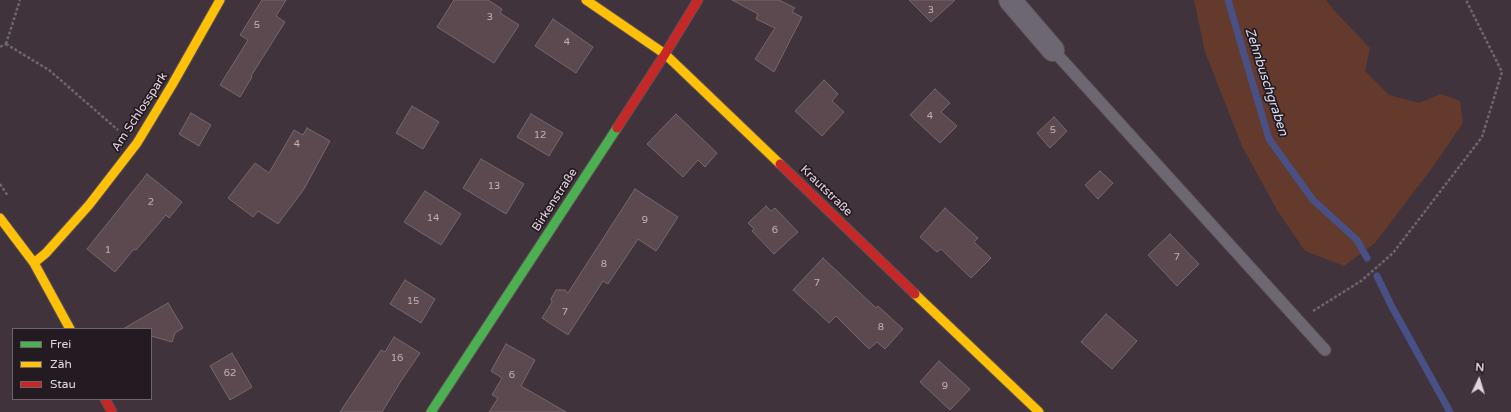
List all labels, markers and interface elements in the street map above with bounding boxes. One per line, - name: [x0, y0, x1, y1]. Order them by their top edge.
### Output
- house number: 3: [928, 4, 934, 16]
- house number: 3: [487, 11, 493, 23]
- house number: 5: [254, 19, 260, 31]
- water label: Zehnbuschgraben: [1241, 26, 1291, 138]
- house number: 4: [564, 36, 570, 48]
- street label: Am Schlosspark: [109, 70, 171, 154]
- house number: 4: [927, 110, 933, 122]
- house number: 5: [1050, 124, 1056, 136]
- house number: 12: [534, 129, 546, 141]
- house number: 4: [294, 138, 300, 150]
- street label: Krautstraße: [797, 163, 855, 219]
- street label: Birkenstraße: [529, 166, 581, 234]
- house number: 13: [488, 180, 500, 192]
- house number: 2: [148, 196, 154, 208]
- house number: 14: [427, 212, 439, 224]
- house number: 9: [642, 214, 648, 226]
- house number: 6: [772, 224, 778, 236]
- house number: 1: [105, 244, 111, 256]
- house number: 7: [1174, 251, 1180, 263]
- house number: 8: [601, 258, 607, 270]
- house number: 7: [814, 277, 820, 289]
- house number: 15: [407, 295, 419, 307]
- house number: 7: [562, 306, 568, 318]
- house number: 8: [878, 321, 884, 333]
- legend: [12, 328, 152, 400]
- text: Frei: [50, 337, 71, 351]
- house number: 16: [391, 352, 403, 364]
- text: Zäh: [50, 357, 72, 371]
- north arrow: [1459, 360, 1499, 400]
- text: N: [1475, 361, 1485, 374]
- house number: 62: [224, 367, 236, 379]
- house number: 6: [509, 369, 515, 381]
- text: Stau: [50, 377, 76, 391]
- house number: 9: [942, 380, 948, 392]

